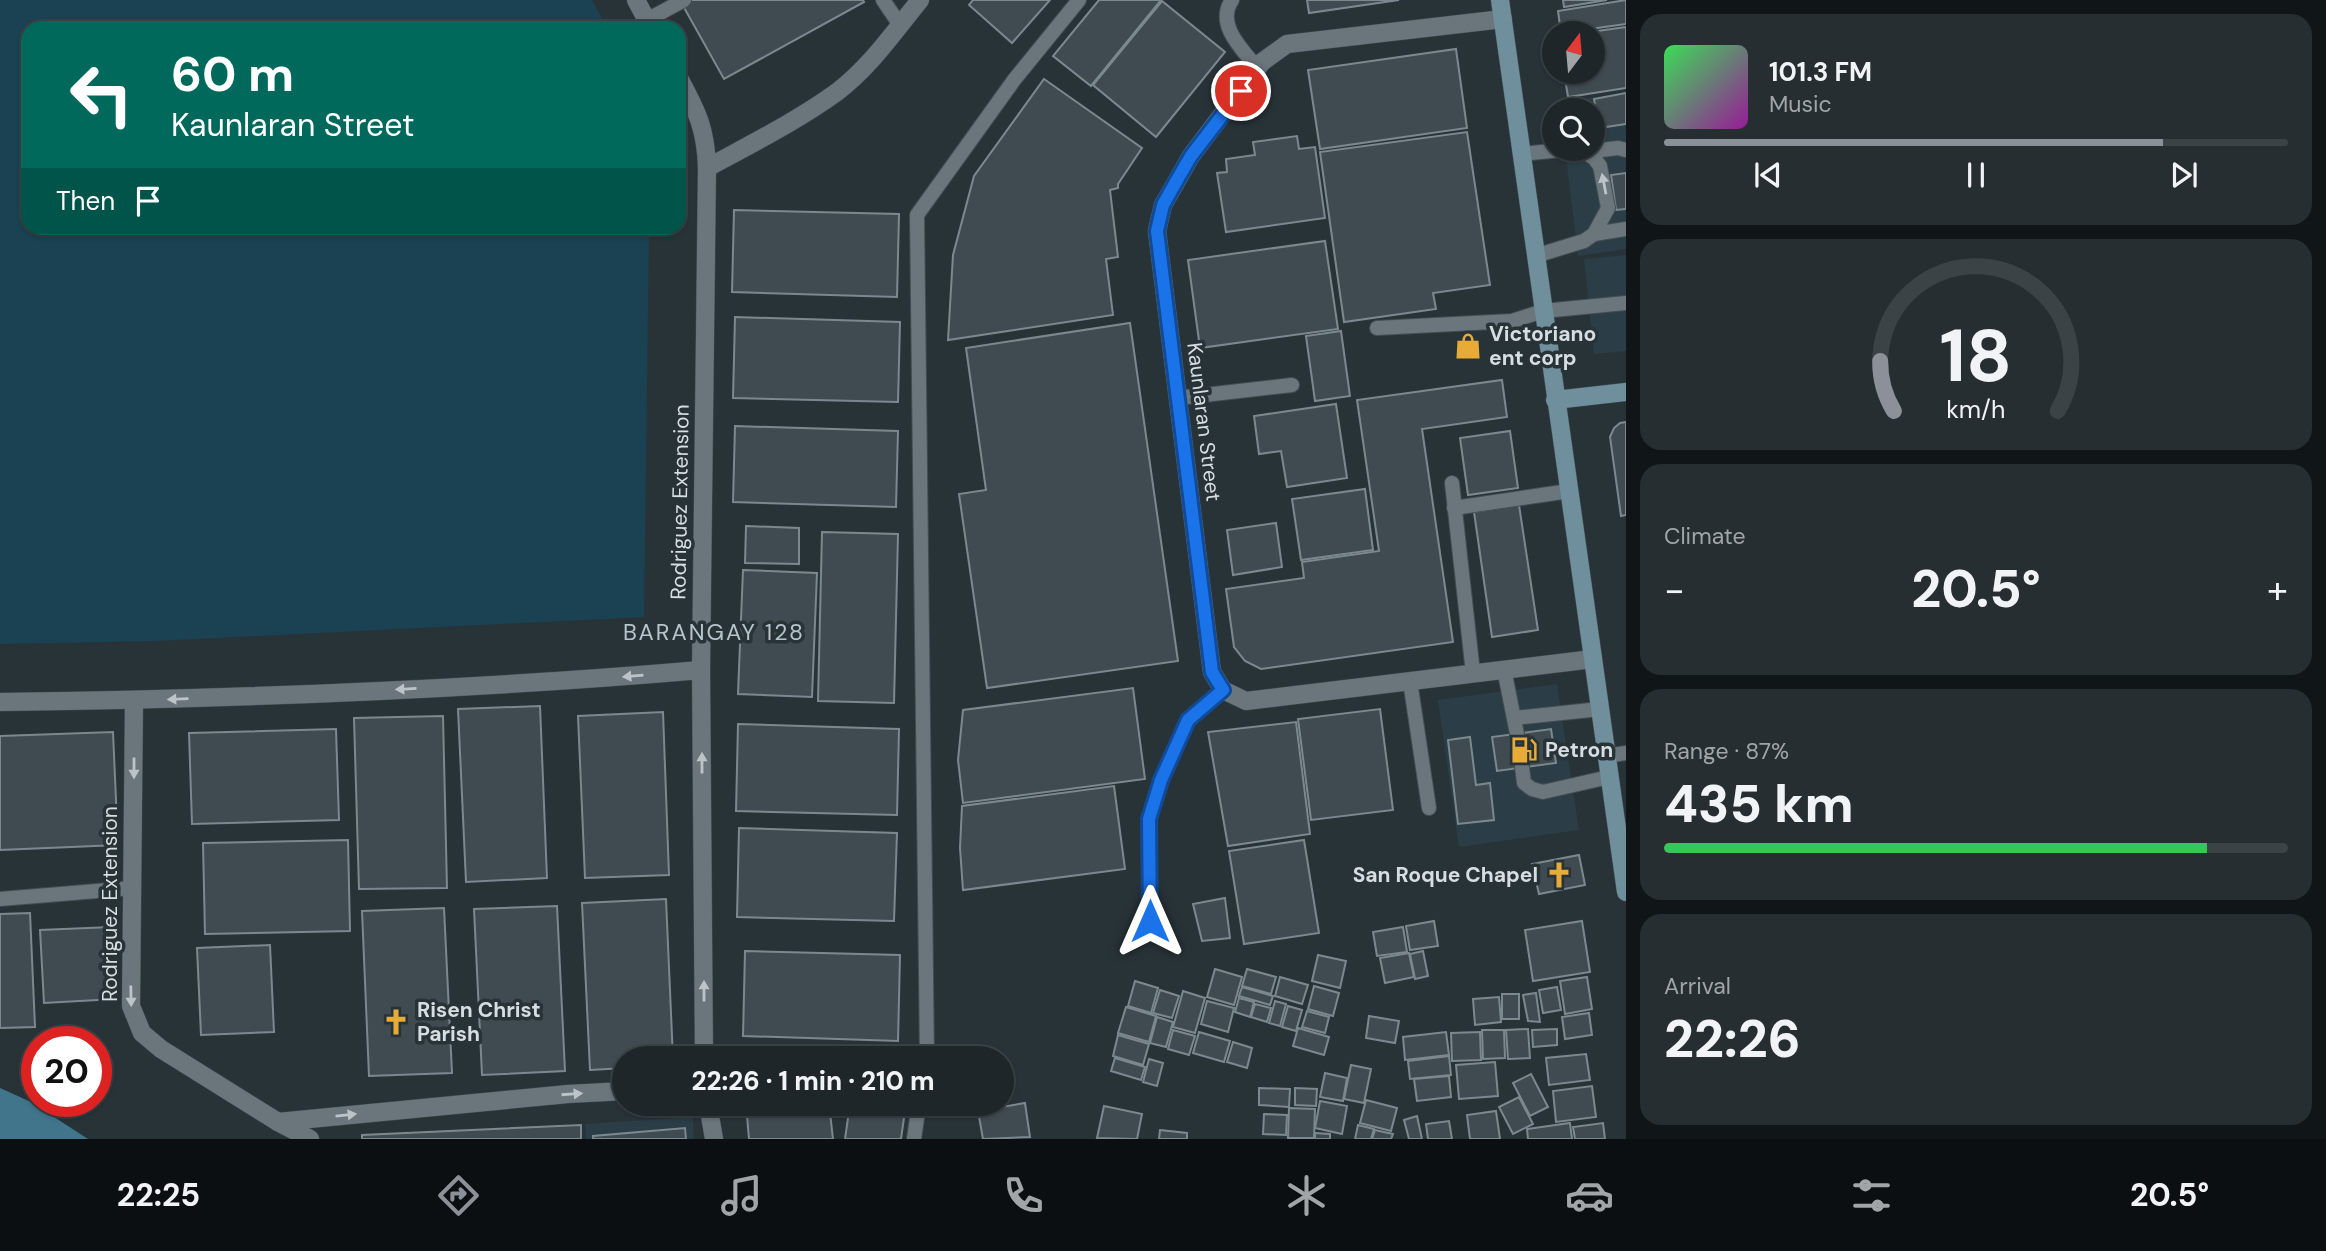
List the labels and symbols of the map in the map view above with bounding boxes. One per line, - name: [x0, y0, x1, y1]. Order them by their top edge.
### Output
- north arrow: [1542, 21, 1605, 84]
- pin: [1211, 61, 1271, 121]
- one-way arrow: [1598, 173, 1609, 195]
- place label: Victoriano ent corp: [1489, 320, 1596, 372]
- shop icon: Victoriano ent corp: [1453, 331, 1483, 361]
- street label: Kaunlaran Street: [1180, 341, 1228, 503]
- street label: Rodriguez Extension: [664, 404, 696, 600]
- district label: BARANGAY 128: [623, 617, 805, 647]
- one-way arrow: [621, 671, 643, 682]
- one-way arrow: [394, 684, 416, 695]
- one-way arrow: [167, 693, 189, 704]
- fuel station icon: Petron: [1509, 735, 1539, 765]
- place label: Petron: [1545, 736, 1613, 764]
- one-way arrow: [696, 752, 708, 774]
- one-way arrow: [128, 758, 139, 780]
- street label: Rodriguez Extension: [96, 806, 124, 1002]
- church icon: San Roque Chapel: [1544, 860, 1574, 890]
- place label: San Roque Chapel: [1353, 861, 1538, 889]
- position arrow: [1113, 884, 1187, 958]
- one-way arrow: [698, 979, 710, 1001]
- one-way arrow: [125, 985, 137, 1007]
- place label: Risen Christ Parish: [417, 996, 540, 1048]
- church icon: Risen Christ Parish: [381, 1007, 411, 1037]
- speed limit sign: 20: [21, 1026, 112, 1117]
- one-way arrow: [562, 1088, 584, 1099]
- one-way arrow: [335, 1109, 357, 1120]

